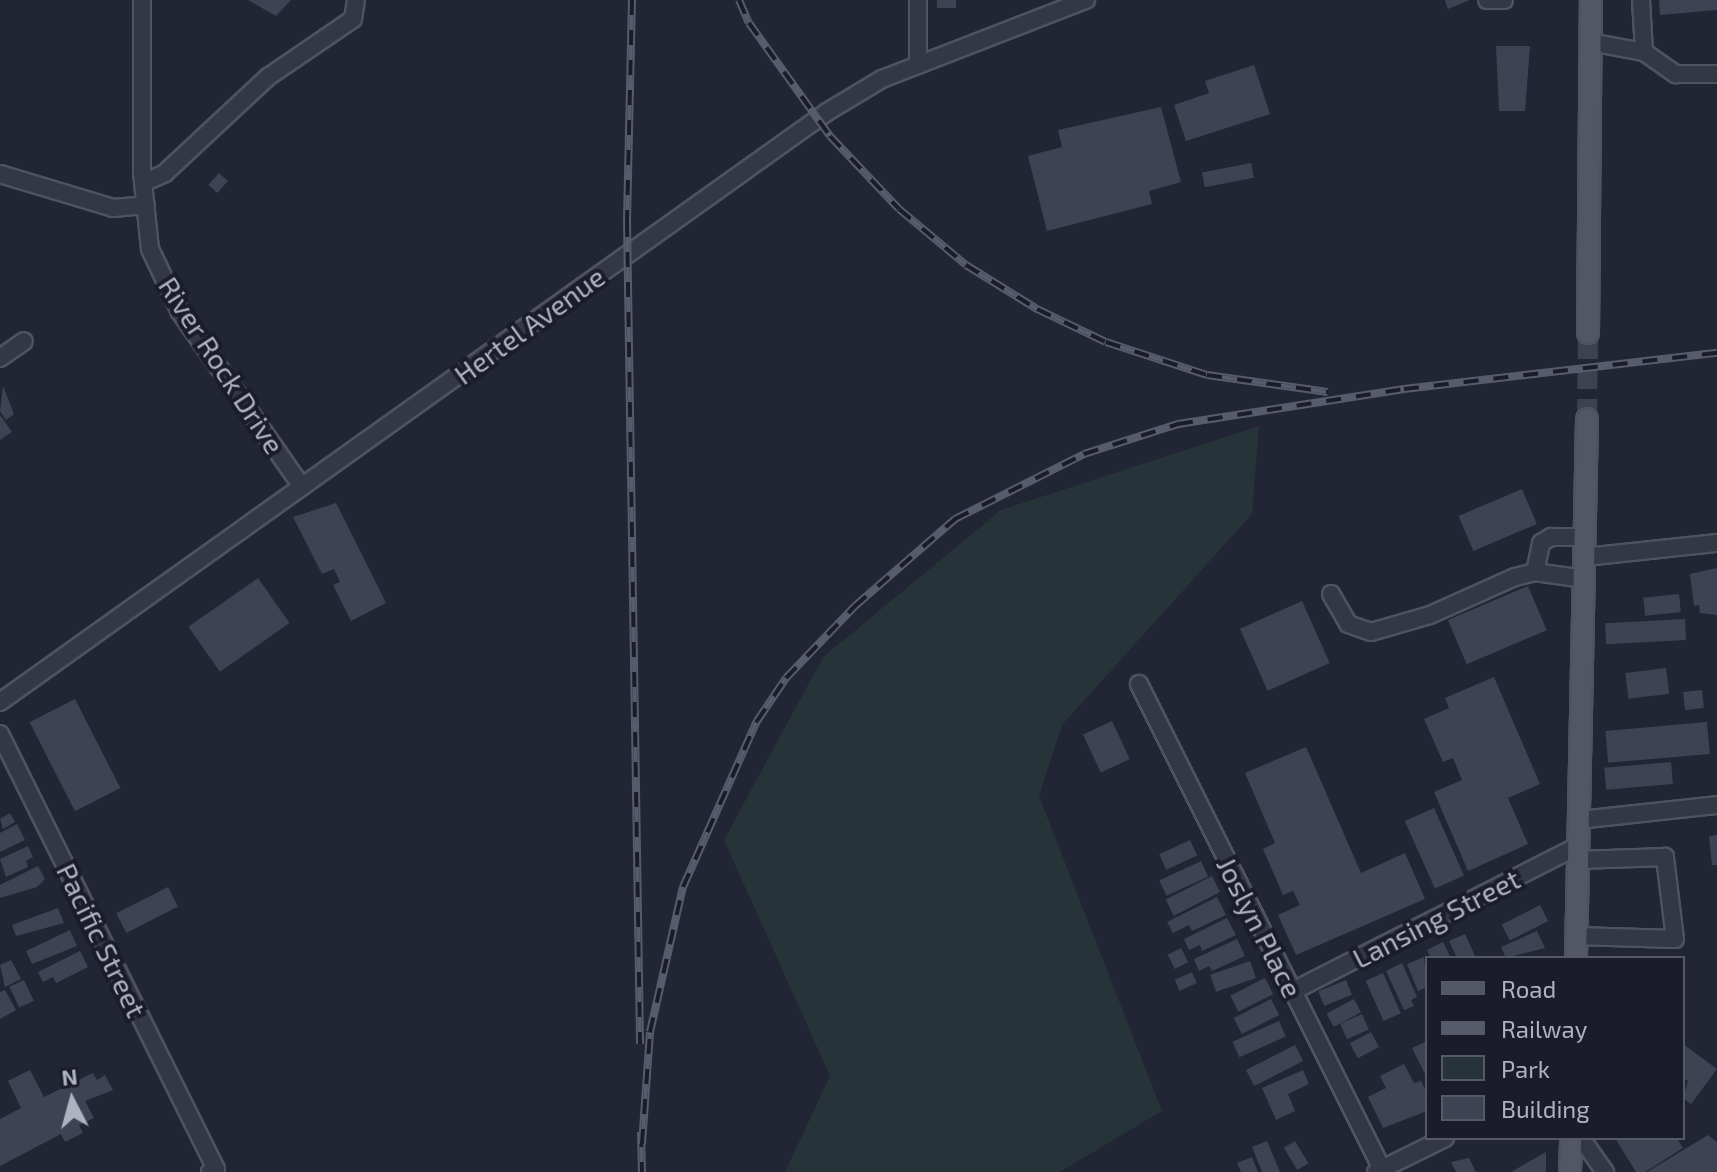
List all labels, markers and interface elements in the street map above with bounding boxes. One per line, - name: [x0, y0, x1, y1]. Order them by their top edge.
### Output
- street label: Hertel Avenue: [447, 259, 611, 391]
- street label: River Rock Drive: [152, 270, 292, 460]
- street label: Joslyn Place: [1210, 851, 1310, 1003]
- street label: Pacific Street: [50, 858, 154, 1022]
- street label: Lansing Street: [1347, 861, 1525, 975]
- legend: [1425, 956, 1685, 1140]
- text: Road: [1501, 974, 1556, 1003]
- text: Railway: [1501, 1014, 1587, 1043]
- text: Park: [1501, 1054, 1550, 1083]
- north arrow: [32, 1060, 112, 1140]
- text: N: [60, 1062, 79, 1090]
- text: Building: [1501, 1094, 1590, 1123]

